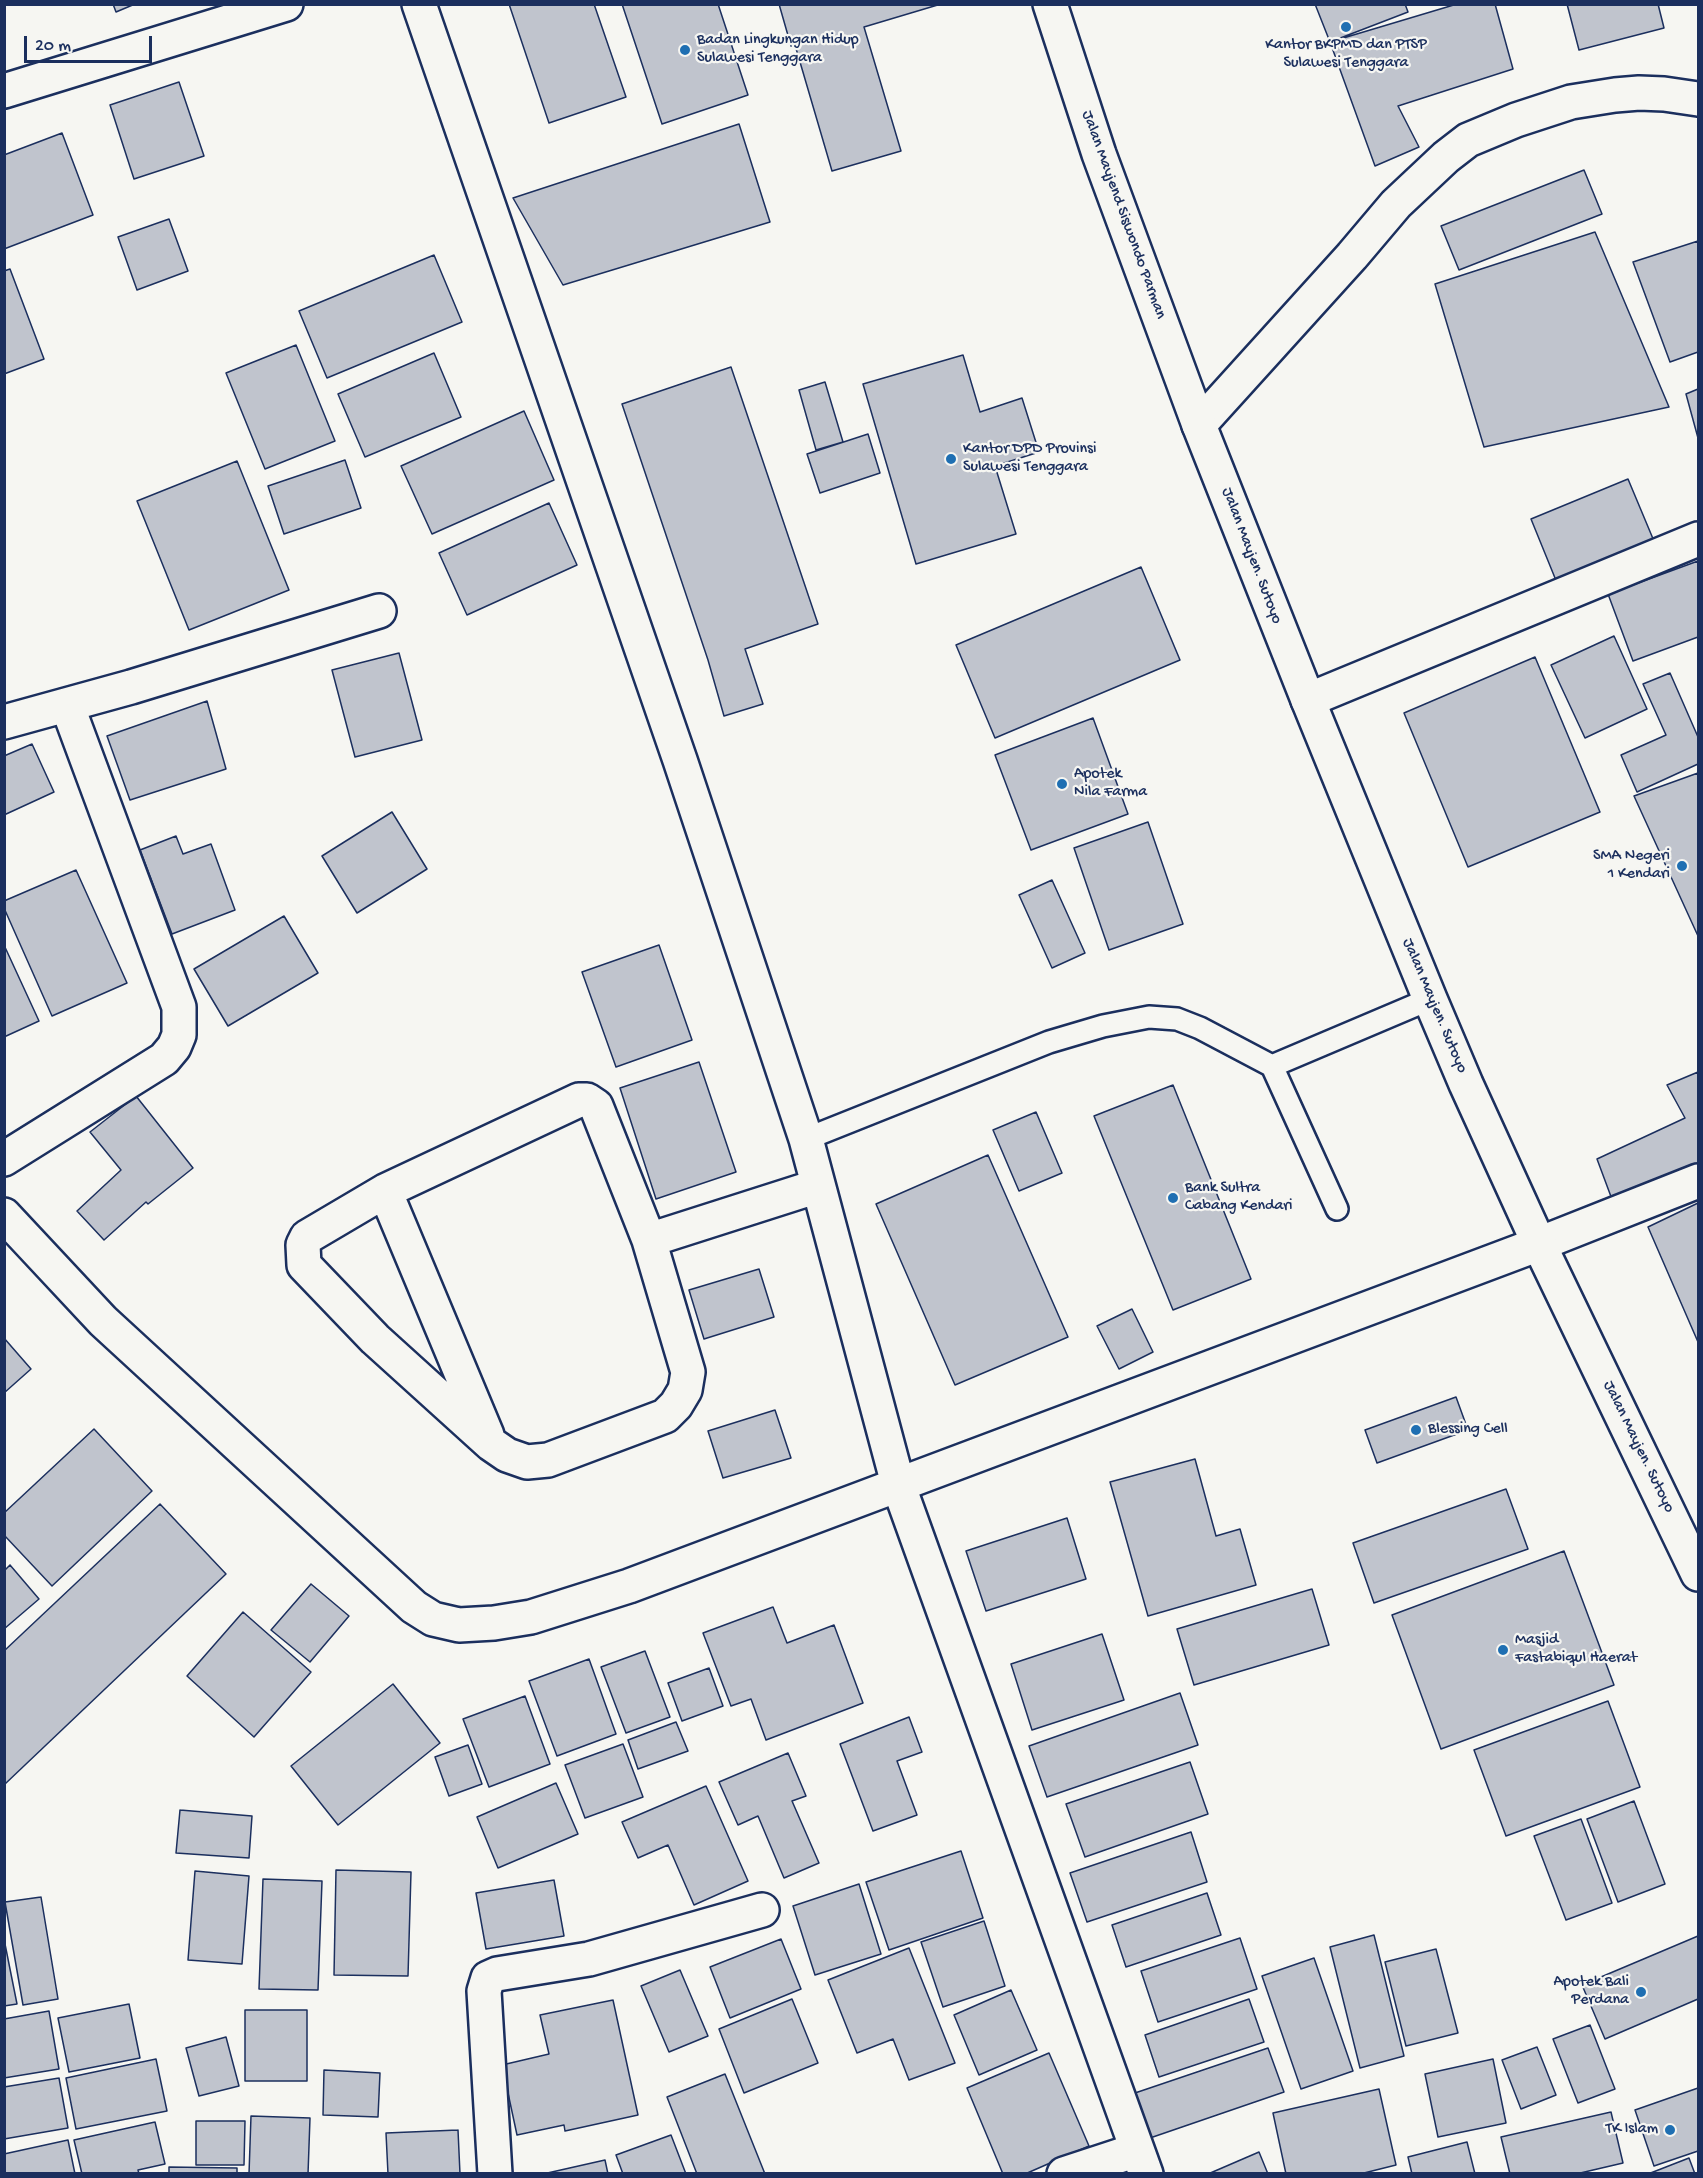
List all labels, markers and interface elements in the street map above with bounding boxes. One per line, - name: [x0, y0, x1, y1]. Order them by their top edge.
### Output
- marker: Kantor BKPMD dan PTSP Sulawesi Tenggara: [1339, 20, 1353, 34]
- scale bar: [27, 24, 154, 62]
- place label: Badan Lingkungan Hidup Sulawesi Tenggara: [697, 31, 859, 69]
- text: 20 m: [35, 36, 71, 57]
- place label: Kantor BKPMD dan PTSP Sulawesi Tenggara: [1265, 36, 1427, 74]
- marker: Badan Lingkungan Hidup Sulawesi Tenggara: [678, 43, 692, 57]
- street label: Jalan Mayjend Siswondo Parman: [1076, 108, 1170, 322]
- place label: Kantor DPD Provinsi Sulawesi Tenggara: [963, 440, 1096, 478]
- marker: Kantor DPD Provinsi Sulawesi Tenggara: [944, 452, 958, 466]
- street label: Jalan Mayjen. Sutoyo: [1216, 485, 1286, 627]
- place label: Apotek Nila Farma: [1074, 765, 1147, 803]
- marker: Apotek Nila Farma: [1055, 777, 1069, 791]
- place label: SMA Negeri 1 Kendari: [1593, 847, 1670, 885]
- marker: SMA Negeri 1 Kendari: [1675, 859, 1689, 873]
- street label: Jalan Mayjen. Sutoyo: [1397, 936, 1471, 1076]
- place label: Bank Sultra Cabang Kendari: [1185, 1179, 1292, 1217]
- marker: Bank Sultra Cabang Kendari: [1166, 1191, 1180, 1205]
- street label: Jalan Mayjen. Sutoyo: [1598, 1378, 1678, 1516]
- place label: Blessing Cell: [1428, 1420, 1508, 1440]
- marker: Blessing Cell: [1409, 1423, 1423, 1437]
- place label: Masjid Fastabiqul Haerat: [1515, 1631, 1637, 1669]
- marker: Masjid Fastabiqul Haerat: [1496, 1643, 1510, 1657]
- place label: Apotek Bali Perdana: [1554, 1973, 1629, 2011]
- marker: Apotek Bali Perdana: [1634, 1985, 1648, 1999]
- place label: TK Islam: [1606, 2120, 1658, 2140]
- marker: TK Islam: [1663, 2123, 1677, 2137]

